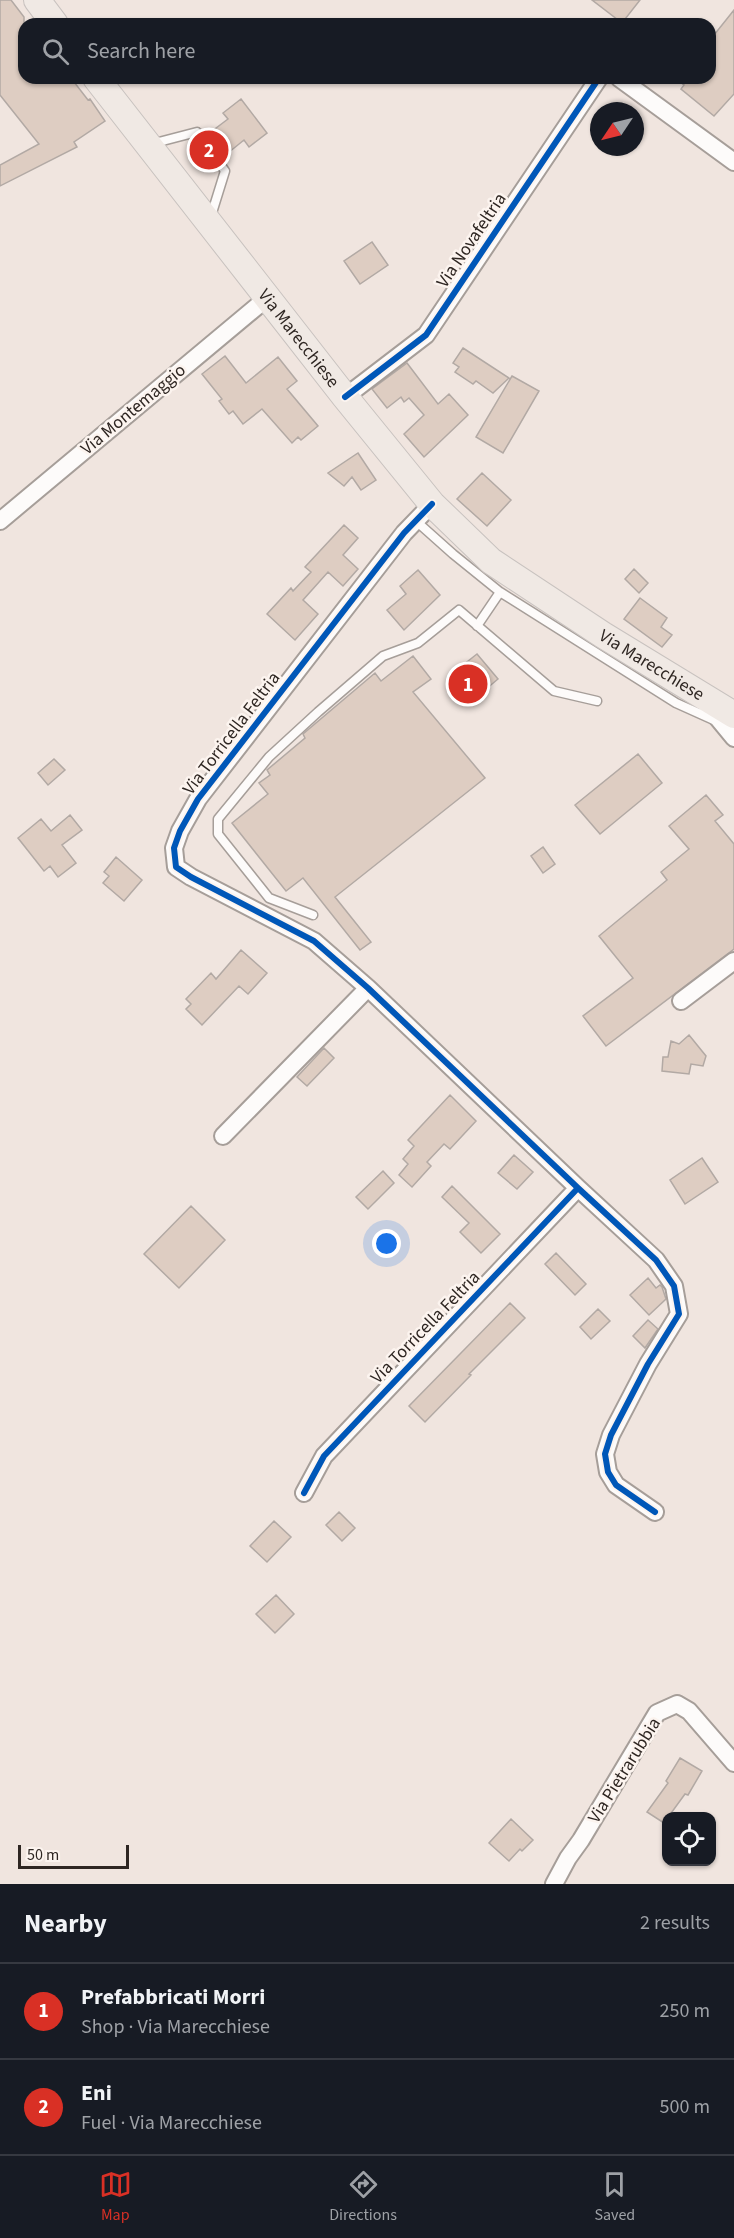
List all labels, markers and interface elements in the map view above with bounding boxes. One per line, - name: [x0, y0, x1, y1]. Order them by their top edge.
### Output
- search box: [18, 18, 716, 84]
- icon: search: [39, 35, 72, 68]
- text: Search here: [87, 35, 195, 67]
- north arrow: [590, 102, 644, 156]
- pin: 2: [190, 128, 228, 172]
- street label: Via Novafeltria: [431, 188, 512, 293]
- street label: Via Marecchiese: [252, 284, 345, 393]
- street label: Via Montemaggio: [75, 358, 191, 461]
- street label: Via Marecchiese: [594, 623, 709, 707]
- pin: 1: [448, 662, 488, 706]
- street label: Via Torricella Feltria: [177, 667, 286, 800]
- your location: [372, 1229, 401, 1258]
- street label: Via Torricella Feltria: [365, 1265, 486, 1389]
- street label: Via Pietrarubbia: [582, 1713, 667, 1828]
- map controls: [662, 1812, 716, 1866]
- button: locate: [662, 1812, 716, 1866]
- scale bar: [18, 1842, 129, 1870]
- text: 50 m: [27, 1844, 59, 1866]
- text: Nearby: [24, 1905, 107, 1942]
- text: 2 results: [640, 1909, 710, 1937]
- text: Prefabbricati Morri: [81, 1981, 265, 2013]
- text: 1: [38, 1997, 49, 2025]
- text: 250 m: [660, 1997, 710, 2025]
- text: Shop · Via Marecchiese: [81, 2013, 270, 2041]
- text: Eni: [81, 2077, 112, 2109]
- text: 2: [38, 2093, 49, 2121]
- text: 500 m: [660, 2093, 710, 2121]
- text: Fuel · Via Marecchiese: [81, 2109, 262, 2137]
- tab: Map: [99, 2168, 132, 2226]
- tab: Directions: [329, 2168, 397, 2226]
- tab: Saved: [594, 2168, 635, 2226]

